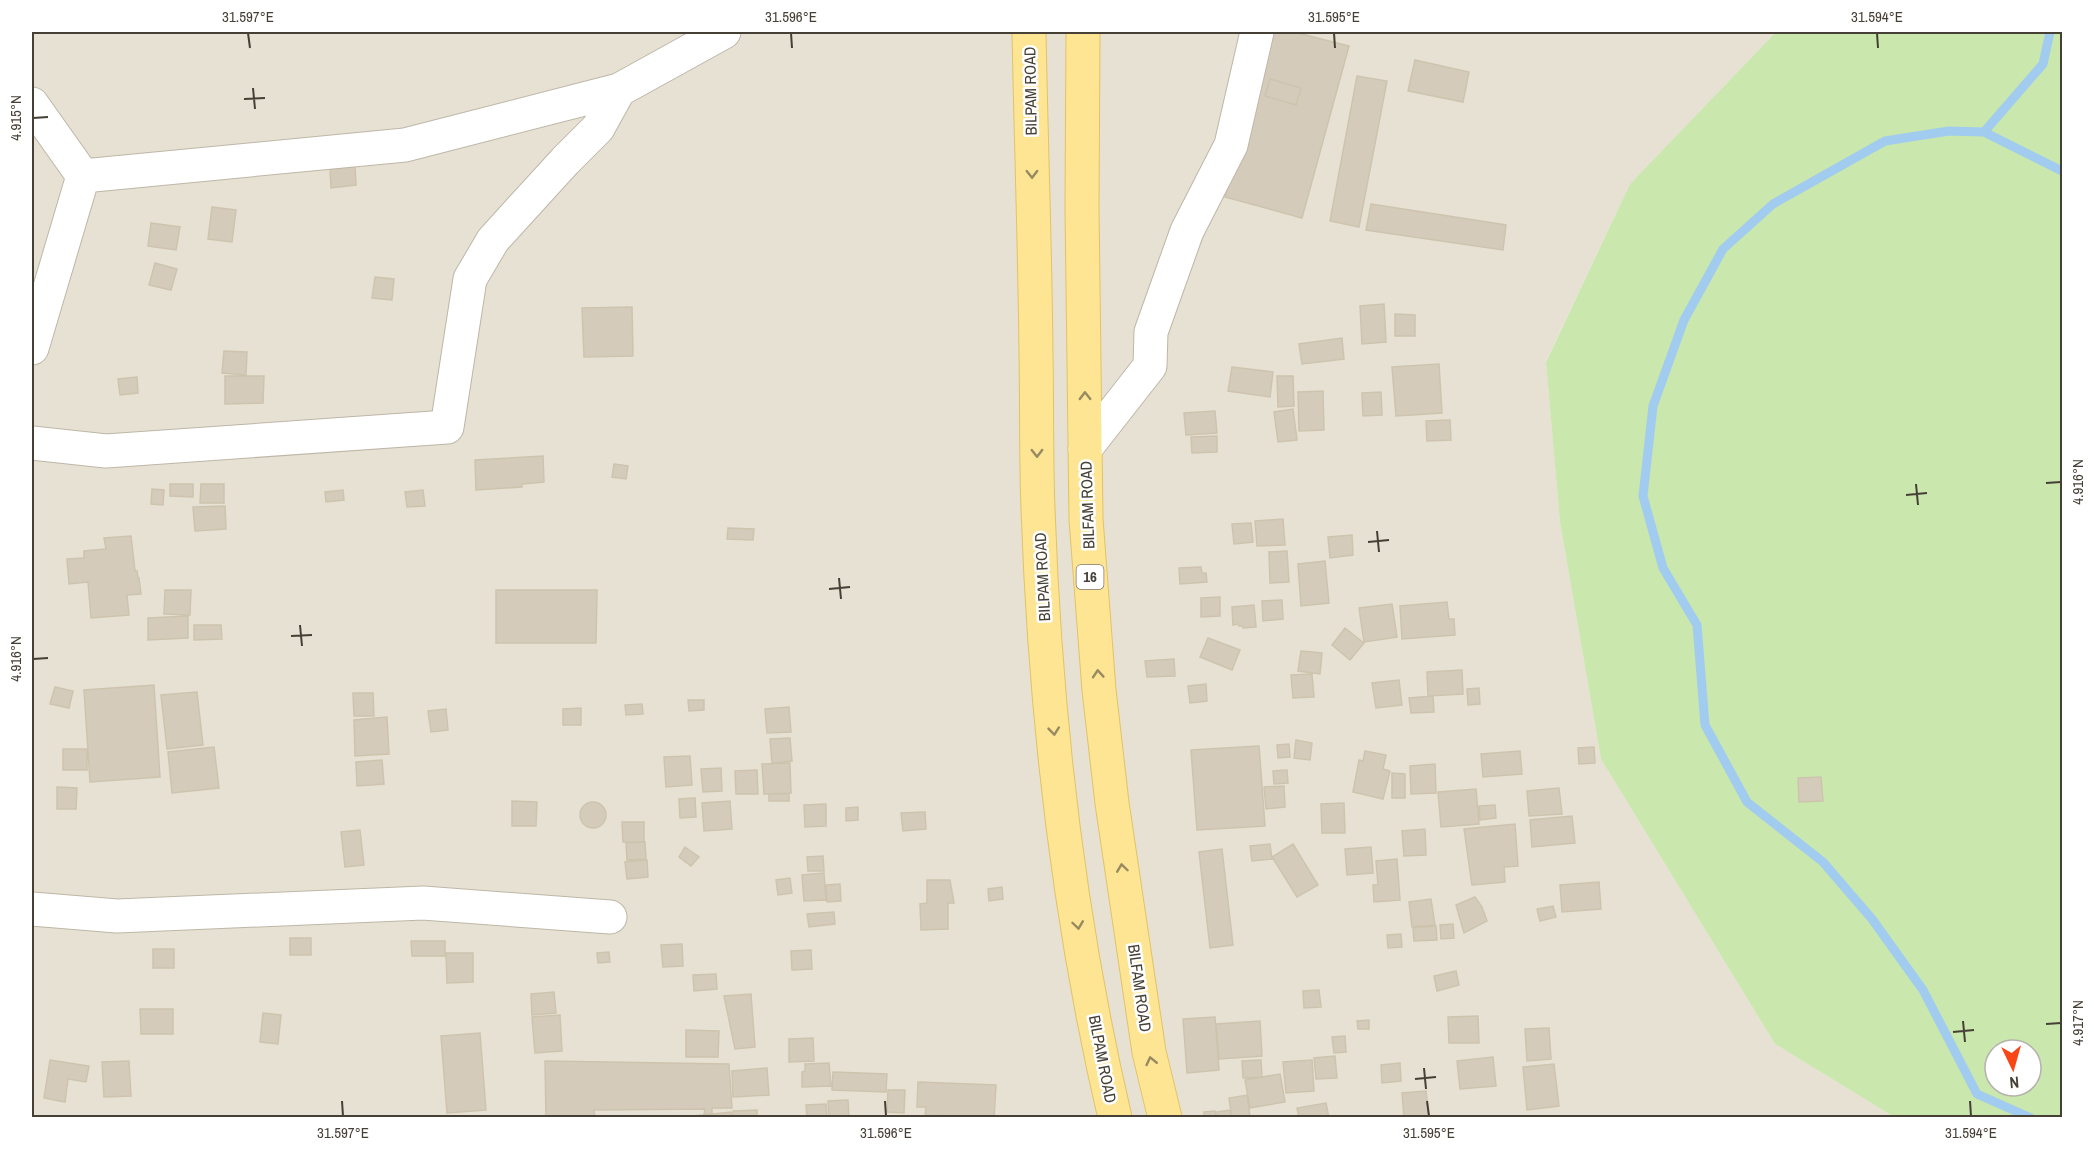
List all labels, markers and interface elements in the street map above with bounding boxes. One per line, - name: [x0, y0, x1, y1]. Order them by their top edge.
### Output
- text: 31.597°E: [222, 6, 274, 27]
- text: 31.596°E: [765, 6, 817, 27]
- text: 31.595°E: [1308, 6, 1360, 27]
- text: 31.594°E: [1851, 6, 1903, 27]
- street label: BILPAM ROAD: [1018, 46, 1042, 136]
- text: 4.915°N: [5, 95, 26, 141]
- one-way arrow: [1026, 169, 1038, 178]
- one-way arrow: [1078, 391, 1091, 400]
- one-way arrow: [1031, 448, 1043, 457]
- text: 4.916°N: [2067, 459, 2088, 505]
- street label: BILFAM ROAD: [1074, 461, 1100, 549]
- street label: BILPAM ROAD: [1029, 532, 1055, 622]
- road number: 16: [1076, 565, 1104, 589]
- text: 4.916°N: [5, 636, 26, 682]
- one-way arrow: [1091, 670, 1104, 679]
- one-way arrow: [1047, 727, 1059, 736]
- one-way arrow: [1116, 863, 1128, 872]
- one-way arrow: [1072, 920, 1084, 929]
- street label: BILFAM ROAD: [1123, 943, 1157, 1033]
- text: 4.917°N: [2067, 1000, 2088, 1046]
- street label: BILPAM ROAD: [1084, 1013, 1122, 1105]
- north arrow: [1983, 1038, 2043, 1098]
- one-way arrow: [1145, 1056, 1158, 1066]
- text: N: [2009, 1072, 2020, 1094]
- text: 31.597°E: [317, 1122, 369, 1143]
- text: 31.596°E: [860, 1122, 912, 1143]
- text: 31.595°E: [1403, 1122, 1455, 1143]
- text: 31.594°E: [1945, 1122, 1997, 1143]

